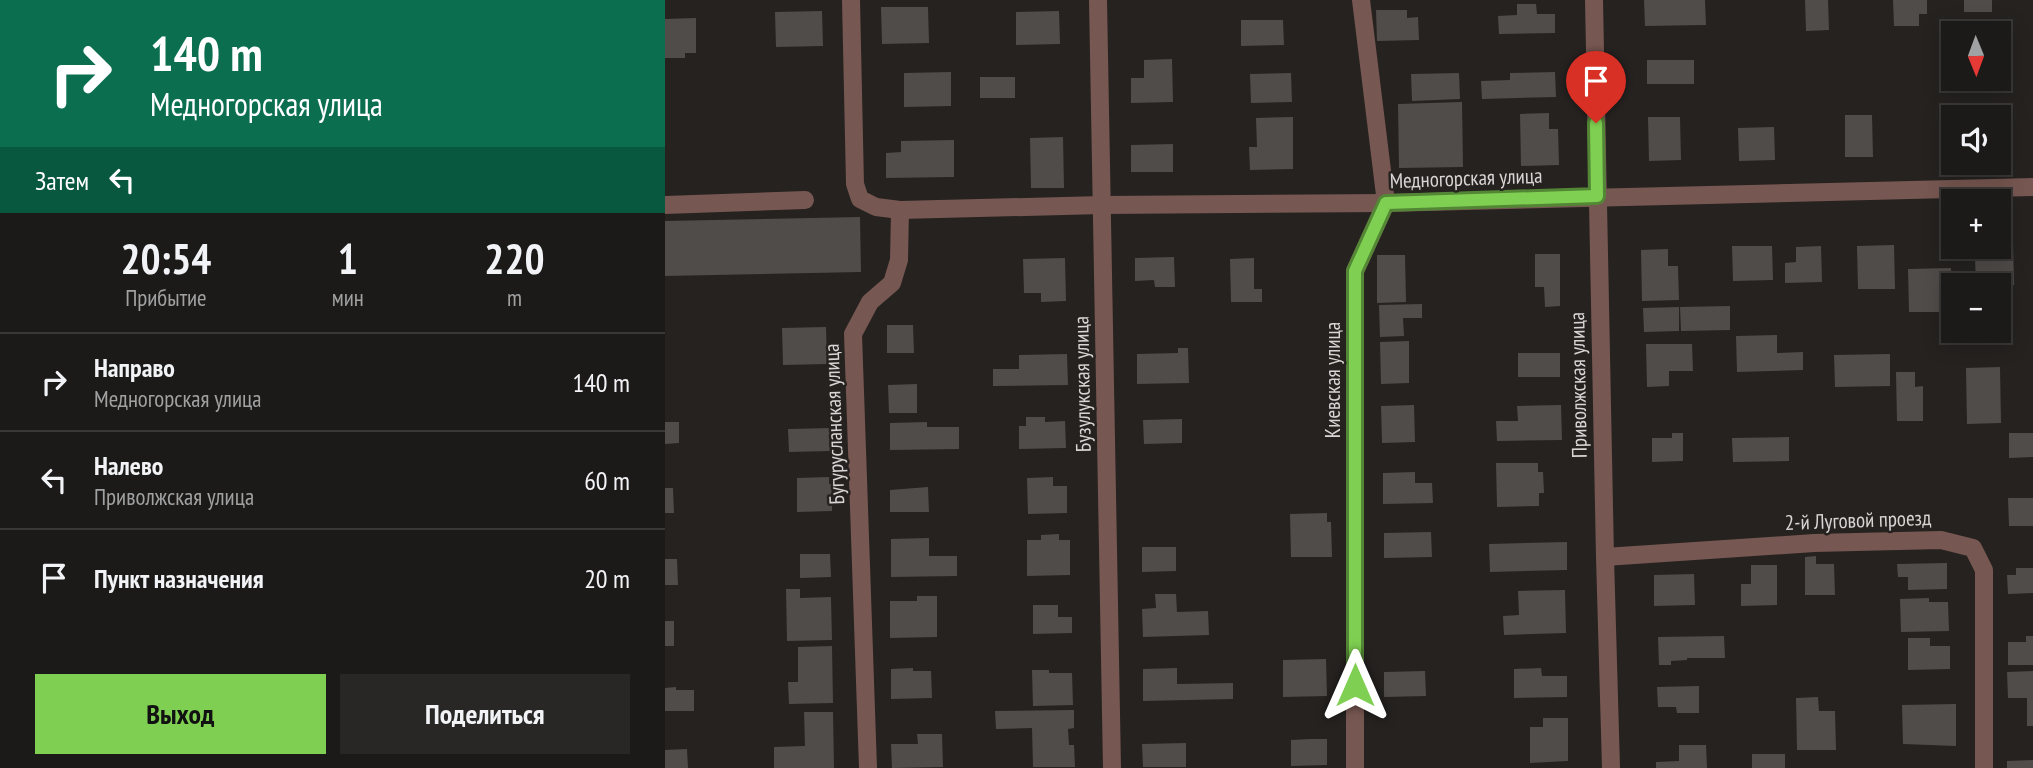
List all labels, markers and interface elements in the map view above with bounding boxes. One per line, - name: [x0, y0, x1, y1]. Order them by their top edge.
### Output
- text: 140 m: [150, 21, 263, 85]
- north arrow: [1941, 21, 2011, 91]
- map controls: [1941, 21, 2011, 343]
- icon: right: [35, 28, 126, 119]
- pin: [1566, 51, 1626, 123]
- icon: arrive: [1577, 62, 1615, 100]
- text: Медногорская улица: [150, 83, 383, 125]
- button: sound: [1941, 105, 2011, 175]
- icon: left: [103, 161, 141, 199]
- street label: Медногорская улица: [1389, 162, 1543, 194]
- text: Затем: [35, 164, 89, 197]
- button: +: [1941, 189, 2011, 259]
- text: 20:54: [120, 231, 211, 286]
- text: 1: [338, 231, 358, 286]
- text: 220: [484, 231, 545, 286]
- button: −: [1941, 273, 2011, 343]
- text: Прибытие: [125, 283, 207, 312]
- text: мин: [332, 283, 364, 312]
- text: m: [507, 283, 522, 312]
- street label: Приволжская улица: [1563, 312, 1593, 458]
- street label: Бузулукская улица: [1067, 316, 1097, 452]
- street label: Киевская улица: [1319, 322, 1346, 438]
- street label: Бугурусланская улица: [818, 343, 850, 505]
- text: Направо: [94, 351, 175, 384]
- icon: right: [35, 363, 73, 401]
- text: 140 m: [572, 366, 630, 399]
- text: Медногорская улица: [94, 384, 261, 413]
- text: Налево: [94, 449, 163, 482]
- icon: left: [35, 461, 73, 499]
- text: 60 m: [584, 464, 630, 497]
- text: Приволжская улица: [94, 482, 254, 511]
- street label: 2-й Луговой проезд: [1784, 504, 1932, 536]
- icon: arrive: [35, 559, 73, 597]
- text: Пункт назначения: [94, 562, 264, 595]
- text: 20 m: [584, 562, 630, 595]
- position arrow: [1318, 648, 1392, 722]
- button: Выход: [35, 674, 326, 754]
- button: Поделиться: [340, 674, 630, 754]

